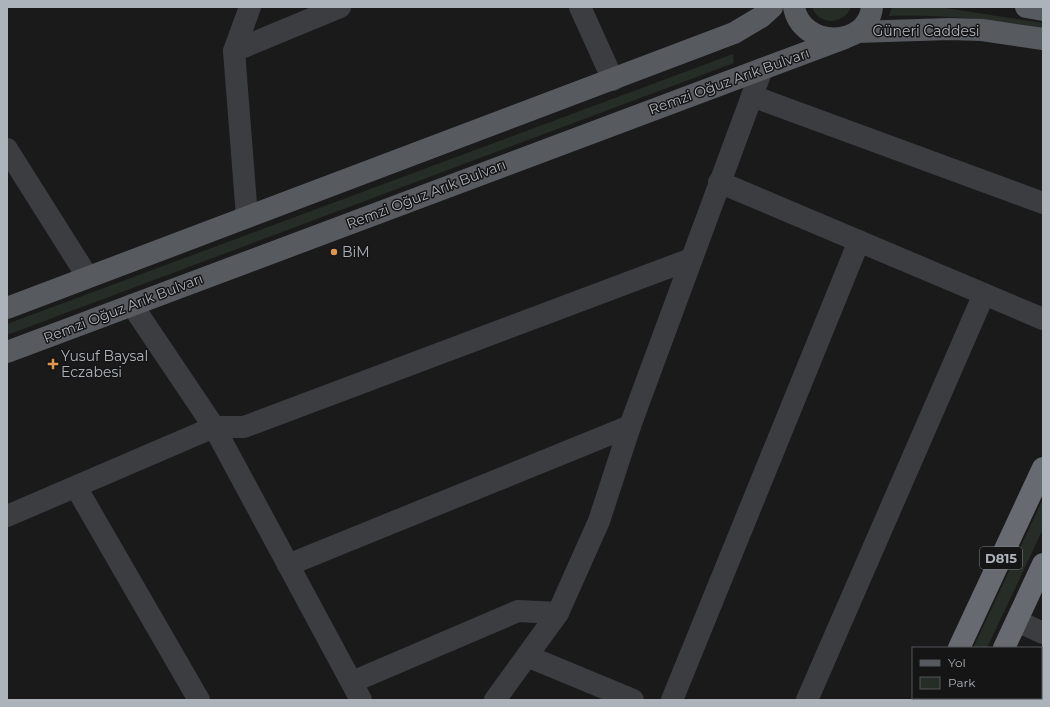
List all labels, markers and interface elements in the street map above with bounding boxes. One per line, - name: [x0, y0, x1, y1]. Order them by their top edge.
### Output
- street label: Güneri Caddesi: [872, 22, 980, 40]
- street label: Remzi Oğuz Arık Bulvarı: [646, 44, 812, 118]
- street label: Remzi Oğuz Arık Bulvarı: [344, 155, 508, 233]
- place label: BiM: [342, 243, 370, 261]
- marker: BiM: [329, 247, 339, 257]
- street label: Remzi Oğuz Arık Bulvarı: [41, 269, 205, 347]
- place label: Yusuf Baysal Eczabesi: [61, 347, 148, 381]
- marker: Yusuf Baysal Eczabesi: [48, 359, 58, 369]
- road number: D815: [980, 547, 1022, 569]
- legend: [912, 647, 1042, 699]
- text: Yol: [948, 655, 966, 670]
- text: Park: [948, 675, 976, 690]

